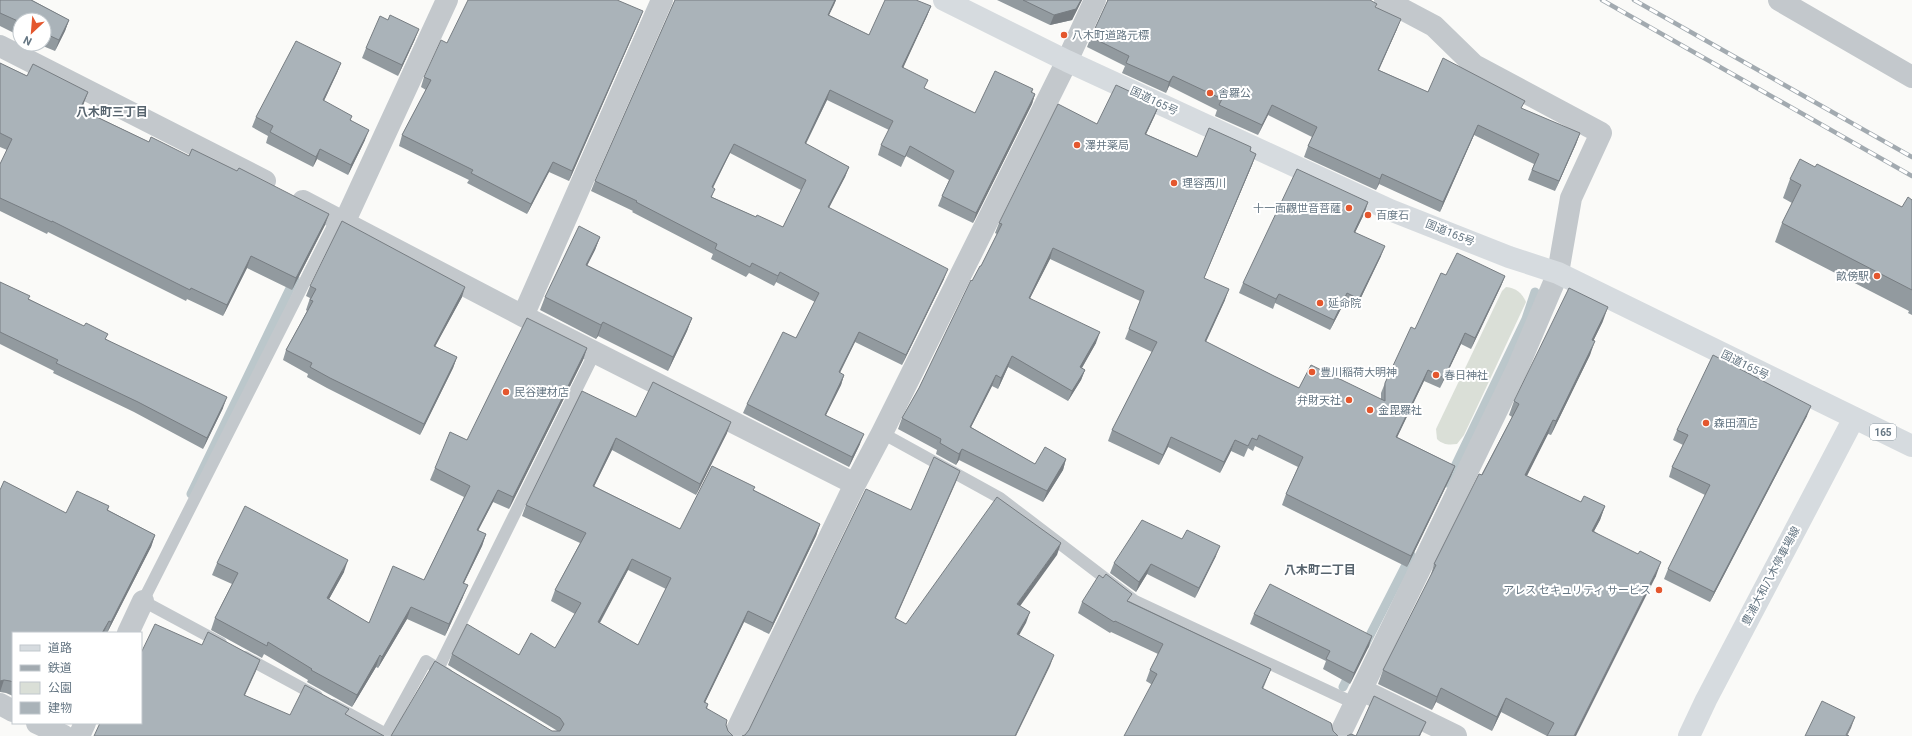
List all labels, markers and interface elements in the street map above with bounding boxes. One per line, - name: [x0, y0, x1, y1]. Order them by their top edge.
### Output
- north arrow: [12, 12, 52, 52]
- place label: 八木町道路元標: [1072, 29, 1149, 42]
- marker: 八木町道路元標: [1059, 30, 1069, 40]
- text: N: [21, 33, 34, 48]
- street label: 国道165号: [1128, 84, 1180, 118]
- place label: 舎羅公: [1218, 87, 1251, 100]
- marker: 舎羅公: [1205, 88, 1215, 98]
- district label: 八木町三丁目: [76, 105, 148, 119]
- place label: 澤井薬局: [1085, 139, 1129, 152]
- marker: 澤井薬局: [1072, 140, 1082, 150]
- place label: 理容西川: [1182, 177, 1226, 190]
- marker: 理容西川: [1169, 178, 1179, 188]
- place label: 十一面觀世音菩薩: [1253, 202, 1341, 215]
- marker: 十一面觀世音菩薩: [1344, 203, 1354, 213]
- place label: 百度石: [1376, 209, 1409, 222]
- marker: 百度石: [1363, 210, 1373, 220]
- street label: 国道165号: [1424, 217, 1476, 249]
- place label: 畝傍駅: [1836, 270, 1869, 283]
- marker: 畝傍駅: [1872, 271, 1882, 281]
- place label: 延命院: [1328, 297, 1361, 310]
- marker: 延命院: [1315, 298, 1325, 308]
- street label: 国道165号: [1719, 348, 1771, 382]
- place label: 豊川稲荷大明神: [1320, 366, 1397, 379]
- marker: 豊川稲荷大明神: [1307, 367, 1317, 377]
- place label: 春日神社: [1444, 369, 1488, 382]
- marker: 春日神社: [1431, 370, 1441, 380]
- place label: 民谷建材店: [514, 386, 569, 399]
- marker: 民谷建材店: [501, 387, 511, 397]
- place label: 弁財天社: [1297, 394, 1341, 407]
- marker: 弁財天社: [1344, 395, 1354, 405]
- place label: 金毘羅社: [1378, 404, 1422, 417]
- marker: 金毘羅社: [1365, 405, 1375, 415]
- place label: 森田酒店: [1714, 417, 1758, 430]
- marker: 森田酒店: [1701, 418, 1711, 428]
- road number: 165: [1870, 424, 1896, 440]
- street label: 豊浦大和八木停車場線: [1739, 524, 1803, 628]
- district label: 八木町二丁目: [1284, 563, 1356, 577]
- place label: アレス セキュリティ サービス: [1503, 584, 1651, 597]
- marker: アレス セキュリティ サービス: [1654, 585, 1664, 595]
- legend: [12, 632, 142, 724]
- text: 道路: [48, 641, 72, 655]
- text: 鉄道: [48, 661, 72, 675]
- text: 公園: [48, 681, 72, 695]
- text: 建物: [48, 701, 72, 715]

